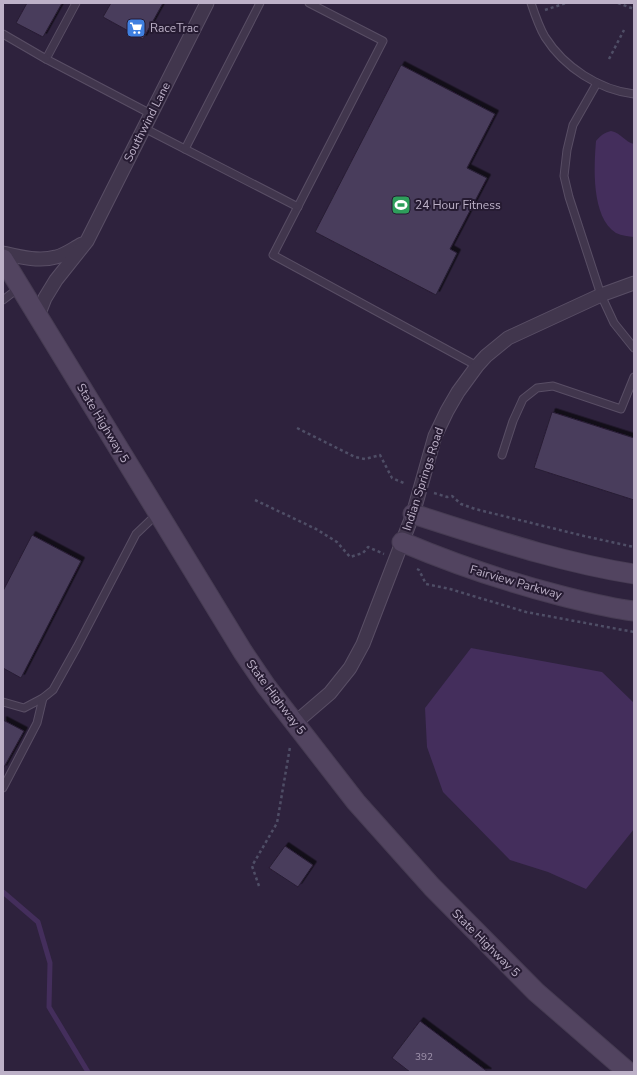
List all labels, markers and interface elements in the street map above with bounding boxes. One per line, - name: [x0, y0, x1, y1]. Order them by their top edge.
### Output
- supermarket icon: RaceTrac: [125, 17, 147, 39]
- place label: RaceTrac: [150, 20, 199, 36]
- street label: Southwind Lane: [120, 79, 174, 165]
- sports icon: 24 Hour Fitness: [390, 194, 412, 216]
- place label: 24 Hour Fitness: [415, 197, 501, 213]
- street label: State Highway 5: [73, 380, 133, 466]
- street label: Indian Springs Road: [399, 425, 447, 533]
- street label: Fairview Parkway: [468, 561, 565, 603]
- street label: State Highway 5: [243, 656, 309, 738]
- street label: State Highway 5: [449, 906, 523, 980]
- house number: 392: [415, 1050, 433, 1064]

